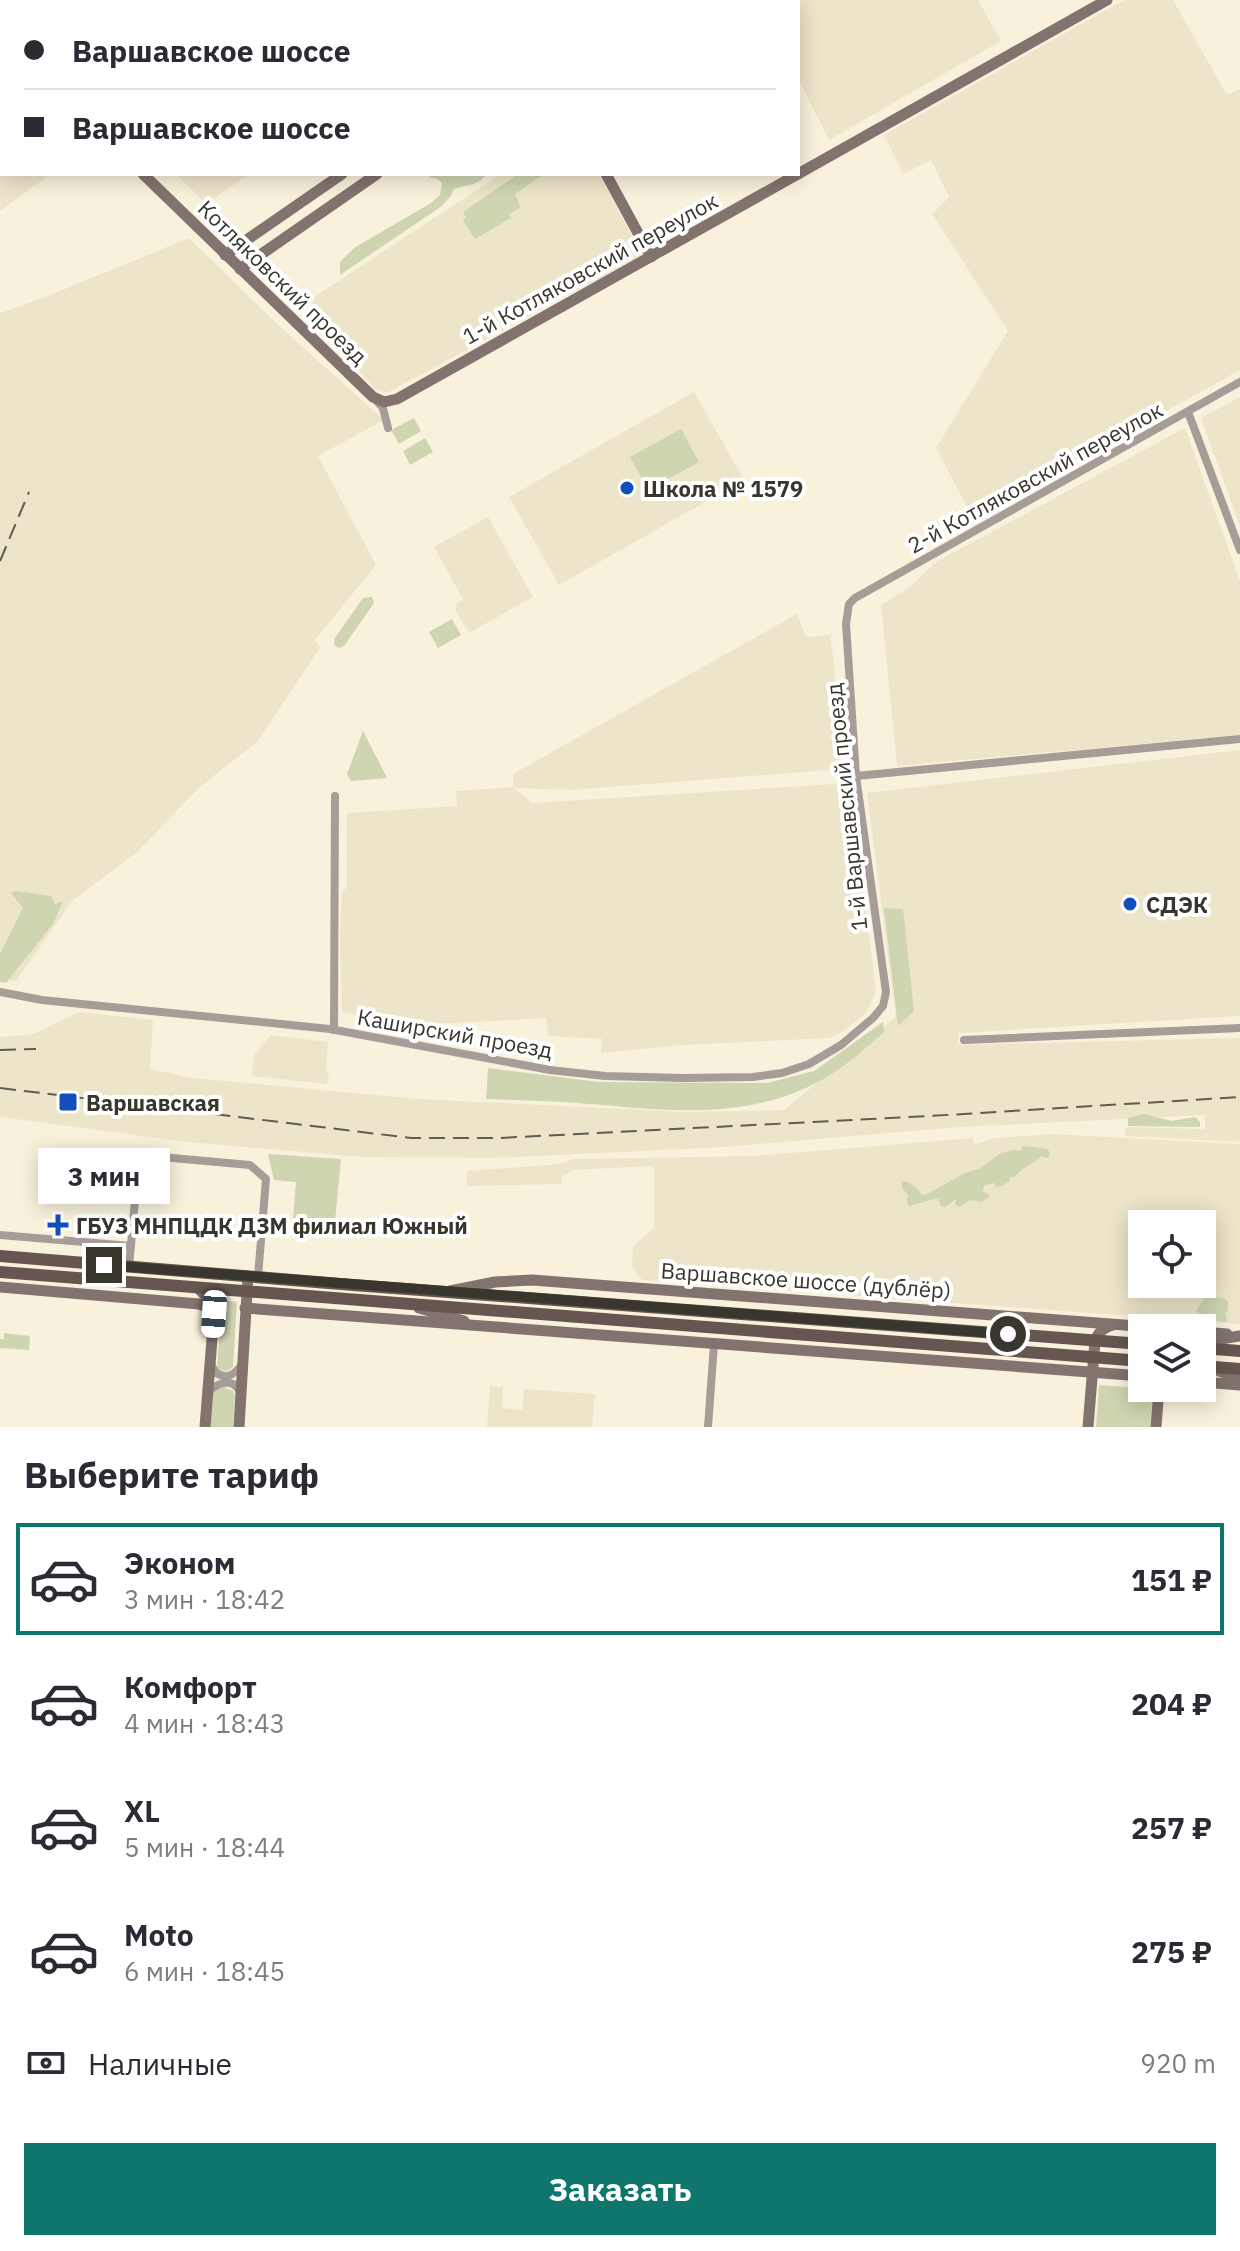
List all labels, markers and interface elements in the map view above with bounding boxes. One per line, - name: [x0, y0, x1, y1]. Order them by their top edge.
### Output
- text: Варшавское шоссе: [72, 31, 351, 70]
- text: Варшавское шоссе: [72, 108, 351, 147]
- street label: 1-й Котляковский переулок: [457, 186, 723, 350]
- street label: Котляковский проезд: [192, 194, 374, 370]
- street label: 2-й Котляковский переулок: [902, 395, 1168, 559]
- place label: Школа № 1579: [643, 474, 803, 503]
- marker: Школа № 1579: [618, 479, 636, 497]
- street label: 1-й Варшавский проезд: [819, 682, 873, 932]
- place label: СДЭК: [1146, 890, 1208, 919]
- marker: СДЭК: [1121, 895, 1139, 913]
- street label: Каширский проезд: [355, 1002, 555, 1064]
- place label: Варшавская: [86, 1088, 220, 1117]
- marker: Варшавская: [57, 1091, 79, 1113]
- callout: 3 мин: [38, 1149, 170, 1205]
- text: 3 мин: [68, 1159, 140, 1193]
- map controls: [1128, 1210, 1216, 1402]
- button: locate: [1128, 1210, 1216, 1298]
- place label: ГБУЗ МНПЦДК ДЗМ филиал Южный: [76, 1211, 468, 1240]
- marker: ГБУЗ МНПЦДК ДЗМ филиал Южный: [47, 1214, 69, 1236]
- route end: [86, 1247, 122, 1283]
- street label: Варшавское шоссе (дублёр): [660, 1255, 952, 1305]
- car: [200, 1289, 228, 1339]
- button: layers: [1128, 1314, 1216, 1402]
- route start: [990, 1316, 1026, 1352]
- text: Выберите тариф: [24, 1451, 319, 1498]
- icon: car: [28, 1543, 100, 1615]
- text: Эконом: [124, 1543, 235, 1582]
- text: 151 ₽: [1131, 1560, 1212, 1599]
- text: 3 мин · 18:42: [124, 1582, 285, 1616]
- icon: car: [28, 1667, 100, 1739]
- text: Комфорт: [124, 1667, 257, 1706]
- text: 204 ₽: [1131, 1684, 1212, 1723]
- text: 4 мин · 18:43: [124, 1706, 285, 1740]
- icon: car: [28, 1791, 100, 1863]
- text: XL: [124, 1791, 160, 1830]
- text: 257 ₽: [1131, 1808, 1212, 1847]
- text: 5 мин · 18:44: [124, 1830, 285, 1864]
- icon: car: [28, 1915, 100, 1987]
- text: Moto: [124, 1915, 194, 1954]
- text: 275 ₽: [1131, 1932, 1212, 1971]
- text: 6 мин · 18:45: [124, 1954, 285, 1988]
- icon: cash: [24, 2041, 68, 2085]
- text: Наличные: [88, 2044, 232, 2083]
- text: 920 m: [1140, 2046, 1216, 2080]
- button: Заказать: [24, 2143, 1216, 2235]

